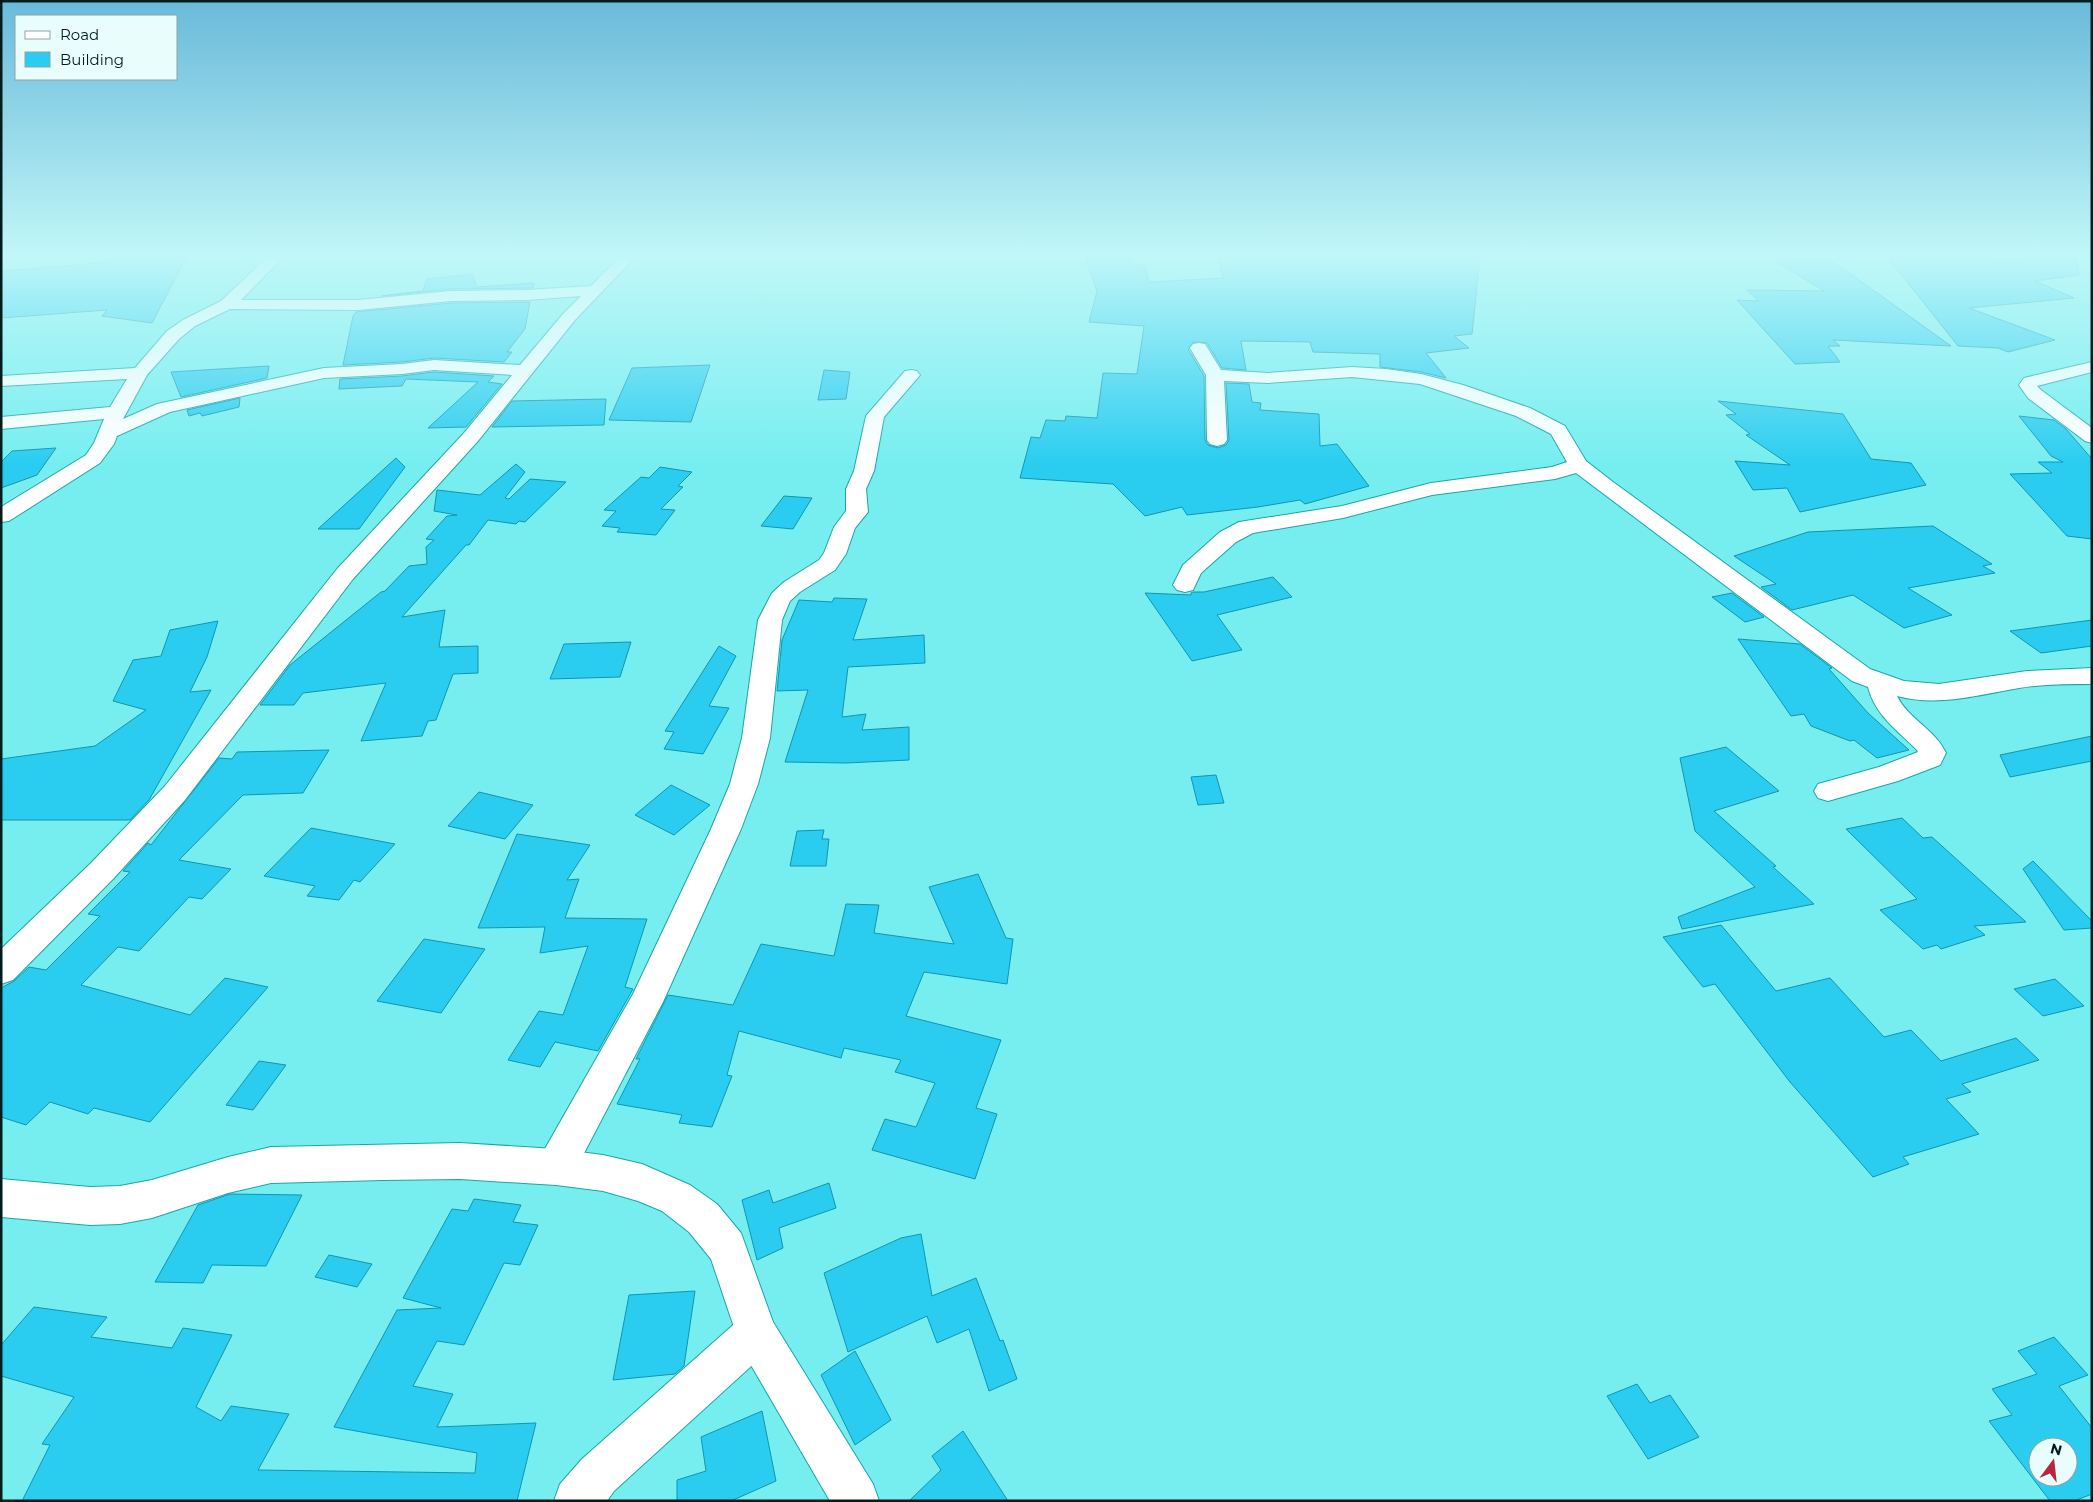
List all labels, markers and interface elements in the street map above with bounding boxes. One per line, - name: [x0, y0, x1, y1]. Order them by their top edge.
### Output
- legend: [15, 15, 178, 80]
- text: Road: [60, 25, 99, 44]
- text: Building: [60, 50, 124, 69]
- north arrow: [2028, 1437, 2078, 1487]
- text: N: [2049, 1439, 2064, 1460]

